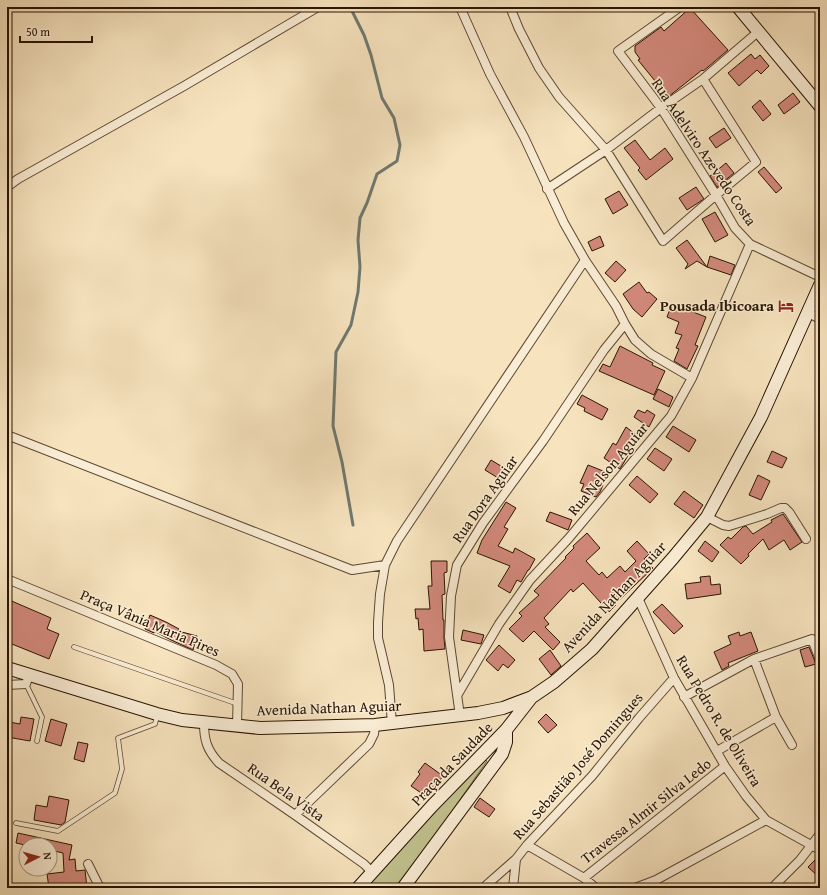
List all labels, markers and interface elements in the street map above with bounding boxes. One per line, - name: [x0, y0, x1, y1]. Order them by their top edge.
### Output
- scale bar: [20, 18, 92, 44]
- text: 50 m: [26, 23, 50, 40]
- street label: Rua Adelviro Azevedo Costa: [647, 74, 762, 230]
- place label: Pousada Ibicoara: [660, 295, 774, 316]
- hotel icon: Pousada Ibicoara: [777, 297, 795, 315]
- street label: Rua Nelson Aguiar: [562, 418, 653, 520]
- street label: Rua Dora Aguiar: [447, 451, 523, 547]
- street label: Avenida Nathan Aguiar: [556, 536, 671, 657]
- street label: Praça Vânia Maria Pires: [77, 584, 223, 661]
- street label: Rua Pedro R. de Oliveira: [672, 651, 767, 790]
- street label: Rua Sebastião José Domingues: [508, 688, 647, 844]
- street label: Avenida Nathan Aguiar: [256, 694, 402, 721]
- street label: Praça da Saudade: [406, 717, 497, 810]
- street label: Travessa Almir Silva Ledo: [576, 753, 716, 868]
- street label: Rua Bela Vista: [244, 757, 329, 826]
- north arrow: [18, 837, 58, 877]
- text: N: [40, 851, 56, 861]

